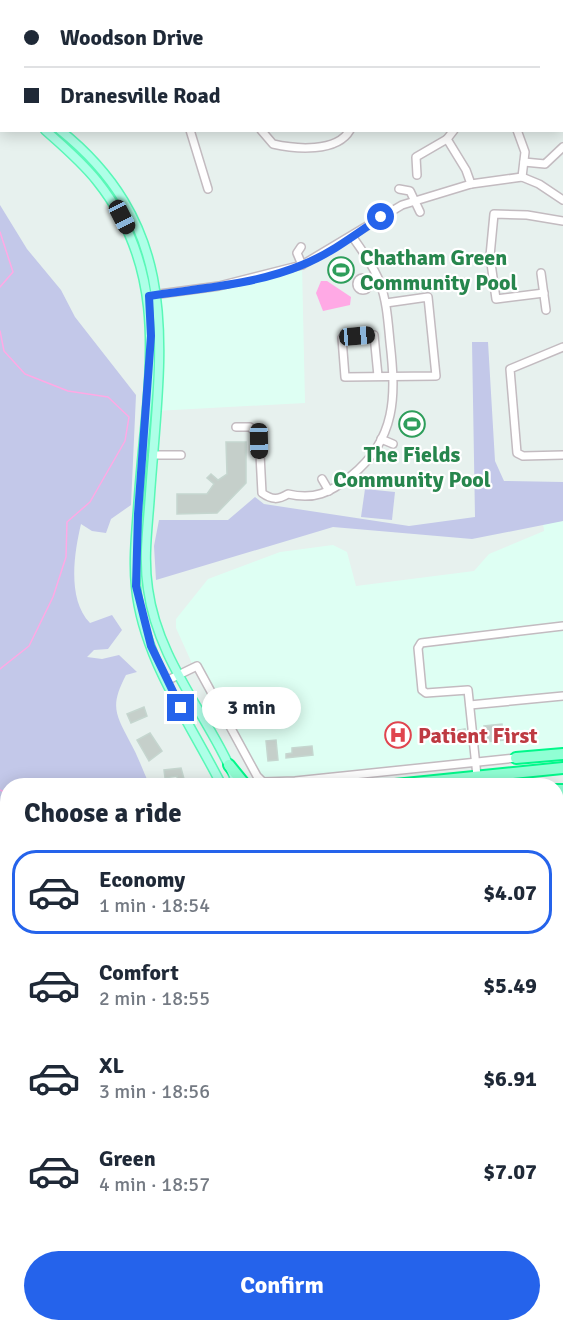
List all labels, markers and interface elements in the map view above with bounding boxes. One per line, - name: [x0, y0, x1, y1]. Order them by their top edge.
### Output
- text: Woodson Drive: [60, 24, 203, 51]
- text: Dranesville Road: [60, 82, 221, 109]
- car: [106, 197, 138, 237]
- route start: [367, 203, 394, 230]
- place label: Chatham Green Community Pool: [360, 244, 518, 296]
- sports icon: Chatham Green Community Pool: [326, 255, 356, 285]
- car: [338, 325, 376, 347]
- sports icon: The Fields Community Pool: [397, 409, 427, 439]
- car: [250, 423, 268, 459]
- place label: The Fields Community Pool: [333, 441, 491, 493]
- callout: 3 min: [202, 687, 301, 729]
- route end: [167, 694, 194, 721]
- text: 3 min: [227, 695, 276, 720]
- hospital icon: Patient First: [383, 720, 413, 750]
- place label: Patient First: [418, 722, 538, 749]
- text: Choose a ride: [24, 797, 182, 830]
- icon: car: [27, 865, 81, 919]
- text: Economy: [99, 866, 185, 893]
- text: $4.07: [483, 879, 537, 906]
- text: 1 min · 18:54: [99, 893, 210, 918]
- icon: car: [27, 958, 81, 1012]
- text: Comfort: [99, 959, 179, 986]
- text: $5.49: [483, 972, 537, 999]
- text: 2 min · 18:55: [99, 986, 210, 1011]
- icon: car: [27, 1051, 81, 1105]
- text: XL: [99, 1052, 124, 1079]
- text: $6.91: [483, 1065, 537, 1092]
- text: 3 min · 18:56: [99, 1079, 210, 1104]
- icon: car: [27, 1144, 81, 1198]
- text: Green: [99, 1145, 156, 1172]
- text: $7.07: [483, 1158, 537, 1185]
- text: 4 min · 18:57: [99, 1172, 210, 1197]
- button: Confirm: [24, 1251, 540, 1320]

